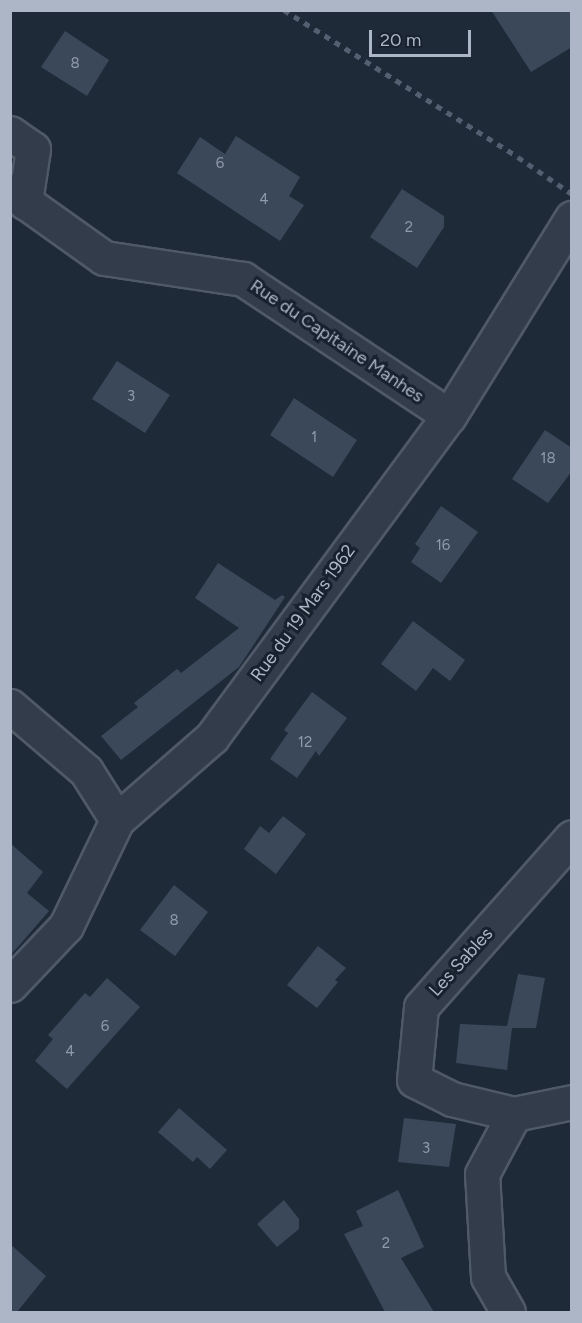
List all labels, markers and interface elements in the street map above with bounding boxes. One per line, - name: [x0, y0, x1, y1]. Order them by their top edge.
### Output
- scale bar: [372, 18, 474, 56]
- text: 20 m: [380, 29, 421, 51]
- house number: 8: [70, 55, 80, 73]
- house number: 6: [216, 155, 224, 173]
- house number: 4: [259, 191, 269, 209]
- house number: 2: [405, 219, 413, 237]
- street label: Rue du Capitaine Manhes: [246, 275, 428, 407]
- house number: 3: [127, 388, 135, 406]
- house number: 1: [311, 429, 317, 447]
- house number: 18: [540, 450, 556, 468]
- house number: 16: [436, 537, 450, 555]
- street label: Rue du 19 Mars 1962: [246, 540, 360, 686]
- house number: 12: [298, 734, 312, 752]
- house number: 8: [169, 912, 179, 930]
- street label: Les Sables: [425, 923, 497, 1001]
- house number: 6: [101, 1018, 109, 1036]
- house number: 4: [65, 1043, 75, 1061]
- house number: 3: [422, 1140, 430, 1158]
- house number: 2: [382, 1235, 390, 1253]

